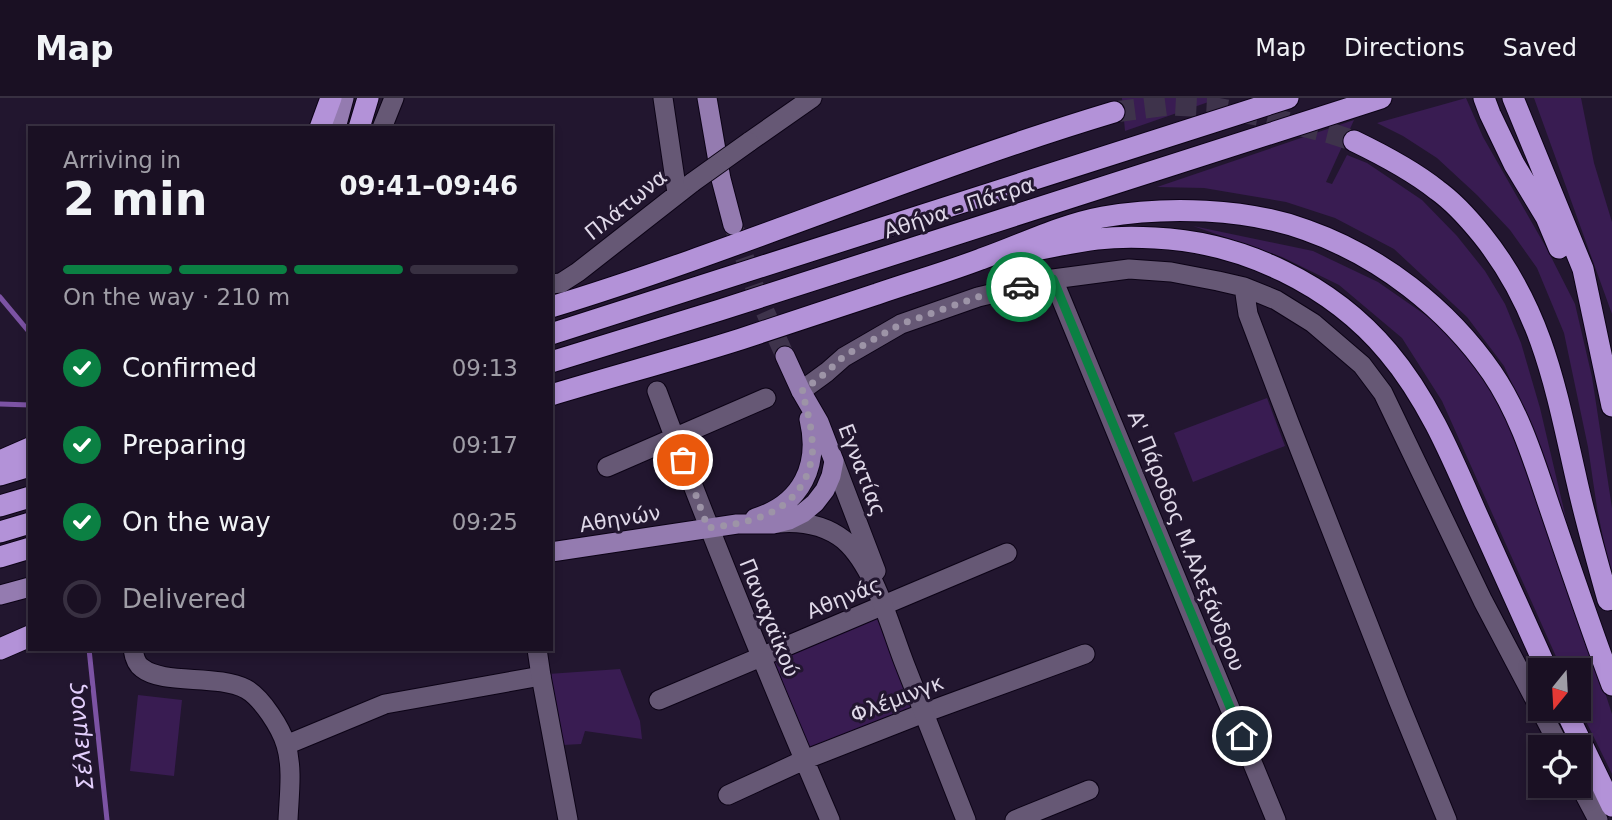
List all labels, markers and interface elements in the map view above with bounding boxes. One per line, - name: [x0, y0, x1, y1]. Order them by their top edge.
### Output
- text: Map: [35, 29, 114, 68]
- text: Map: [1255, 34, 1306, 62]
- text: Directions: [1344, 34, 1465, 62]
- text: Saved: [1503, 34, 1577, 62]
- text: Arriving in: [63, 147, 181, 173]
- street label: Πλάτωνα: [580, 165, 672, 245]
- text: 09:41–09:46: [339, 171, 518, 201]
- text: 2 min: [63, 172, 207, 226]
- street label: Αθήνα - Πάτρα: [881, 172, 1037, 244]
- courier: [986, 252, 1056, 322]
- icon: car: [1002, 268, 1040, 306]
- text: On the way · 210 m: [63, 284, 290, 310]
- icon: check: [63, 349, 101, 387]
- text: Confirmed: [122, 353, 257, 383]
- text: 09:13: [452, 355, 518, 381]
- street label: Α' Πάροδος Μ.Αλεξάνδρου: [1123, 407, 1249, 675]
- street label: Εγνατίας: [833, 420, 891, 520]
- icon: check: [63, 426, 101, 464]
- text: Preparing: [122, 430, 247, 460]
- pin: [653, 430, 713, 490]
- text: 09:17: [452, 432, 518, 458]
- icon: bag: [664, 441, 702, 479]
- street label: Αθηνών: [578, 501, 662, 537]
- icon: check: [63, 503, 101, 541]
- text: On the way: [122, 507, 271, 537]
- text: 09:25: [452, 509, 518, 535]
- street label: Παναχαϊκού: [734, 555, 804, 681]
- street label: Αθηνάς: [803, 572, 885, 624]
- text: Delivered: [122, 584, 246, 614]
- north arrow: [1528, 658, 1591, 721]
- map controls: [1528, 658, 1591, 798]
- street label: Φλέμινγκ: [847, 670, 947, 728]
- water label: Σέλεμνος: [61, 681, 99, 791]
- pin: [1212, 706, 1272, 766]
- icon: home: [1223, 717, 1261, 755]
- button: locate: [1528, 735, 1591, 798]

